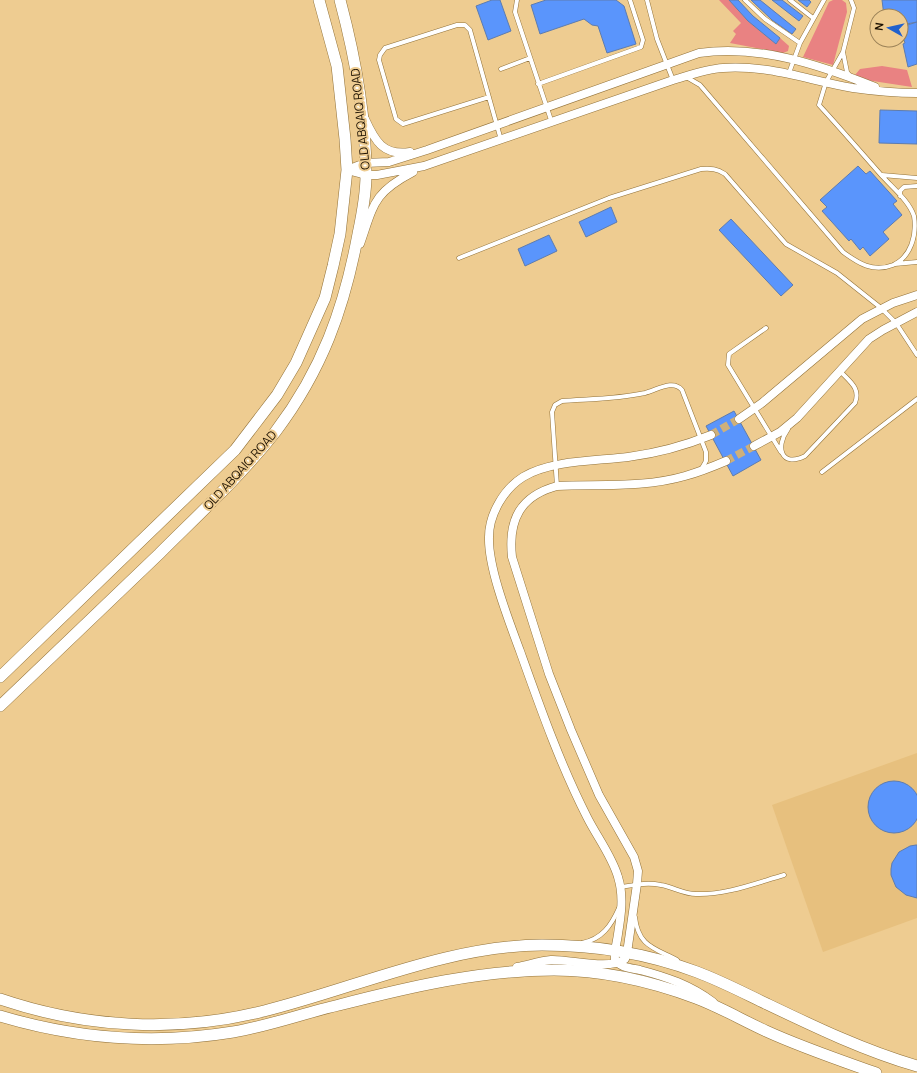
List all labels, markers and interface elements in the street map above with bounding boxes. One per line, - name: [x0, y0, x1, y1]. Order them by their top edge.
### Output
- north arrow: [869, 8, 909, 48]
- text: N: [871, 21, 887, 31]
- street label: OLD ABQAIQ ROAD: [346, 67, 374, 171]
- street label: OLD ABQAIQ ROAD: [200, 426, 280, 514]

